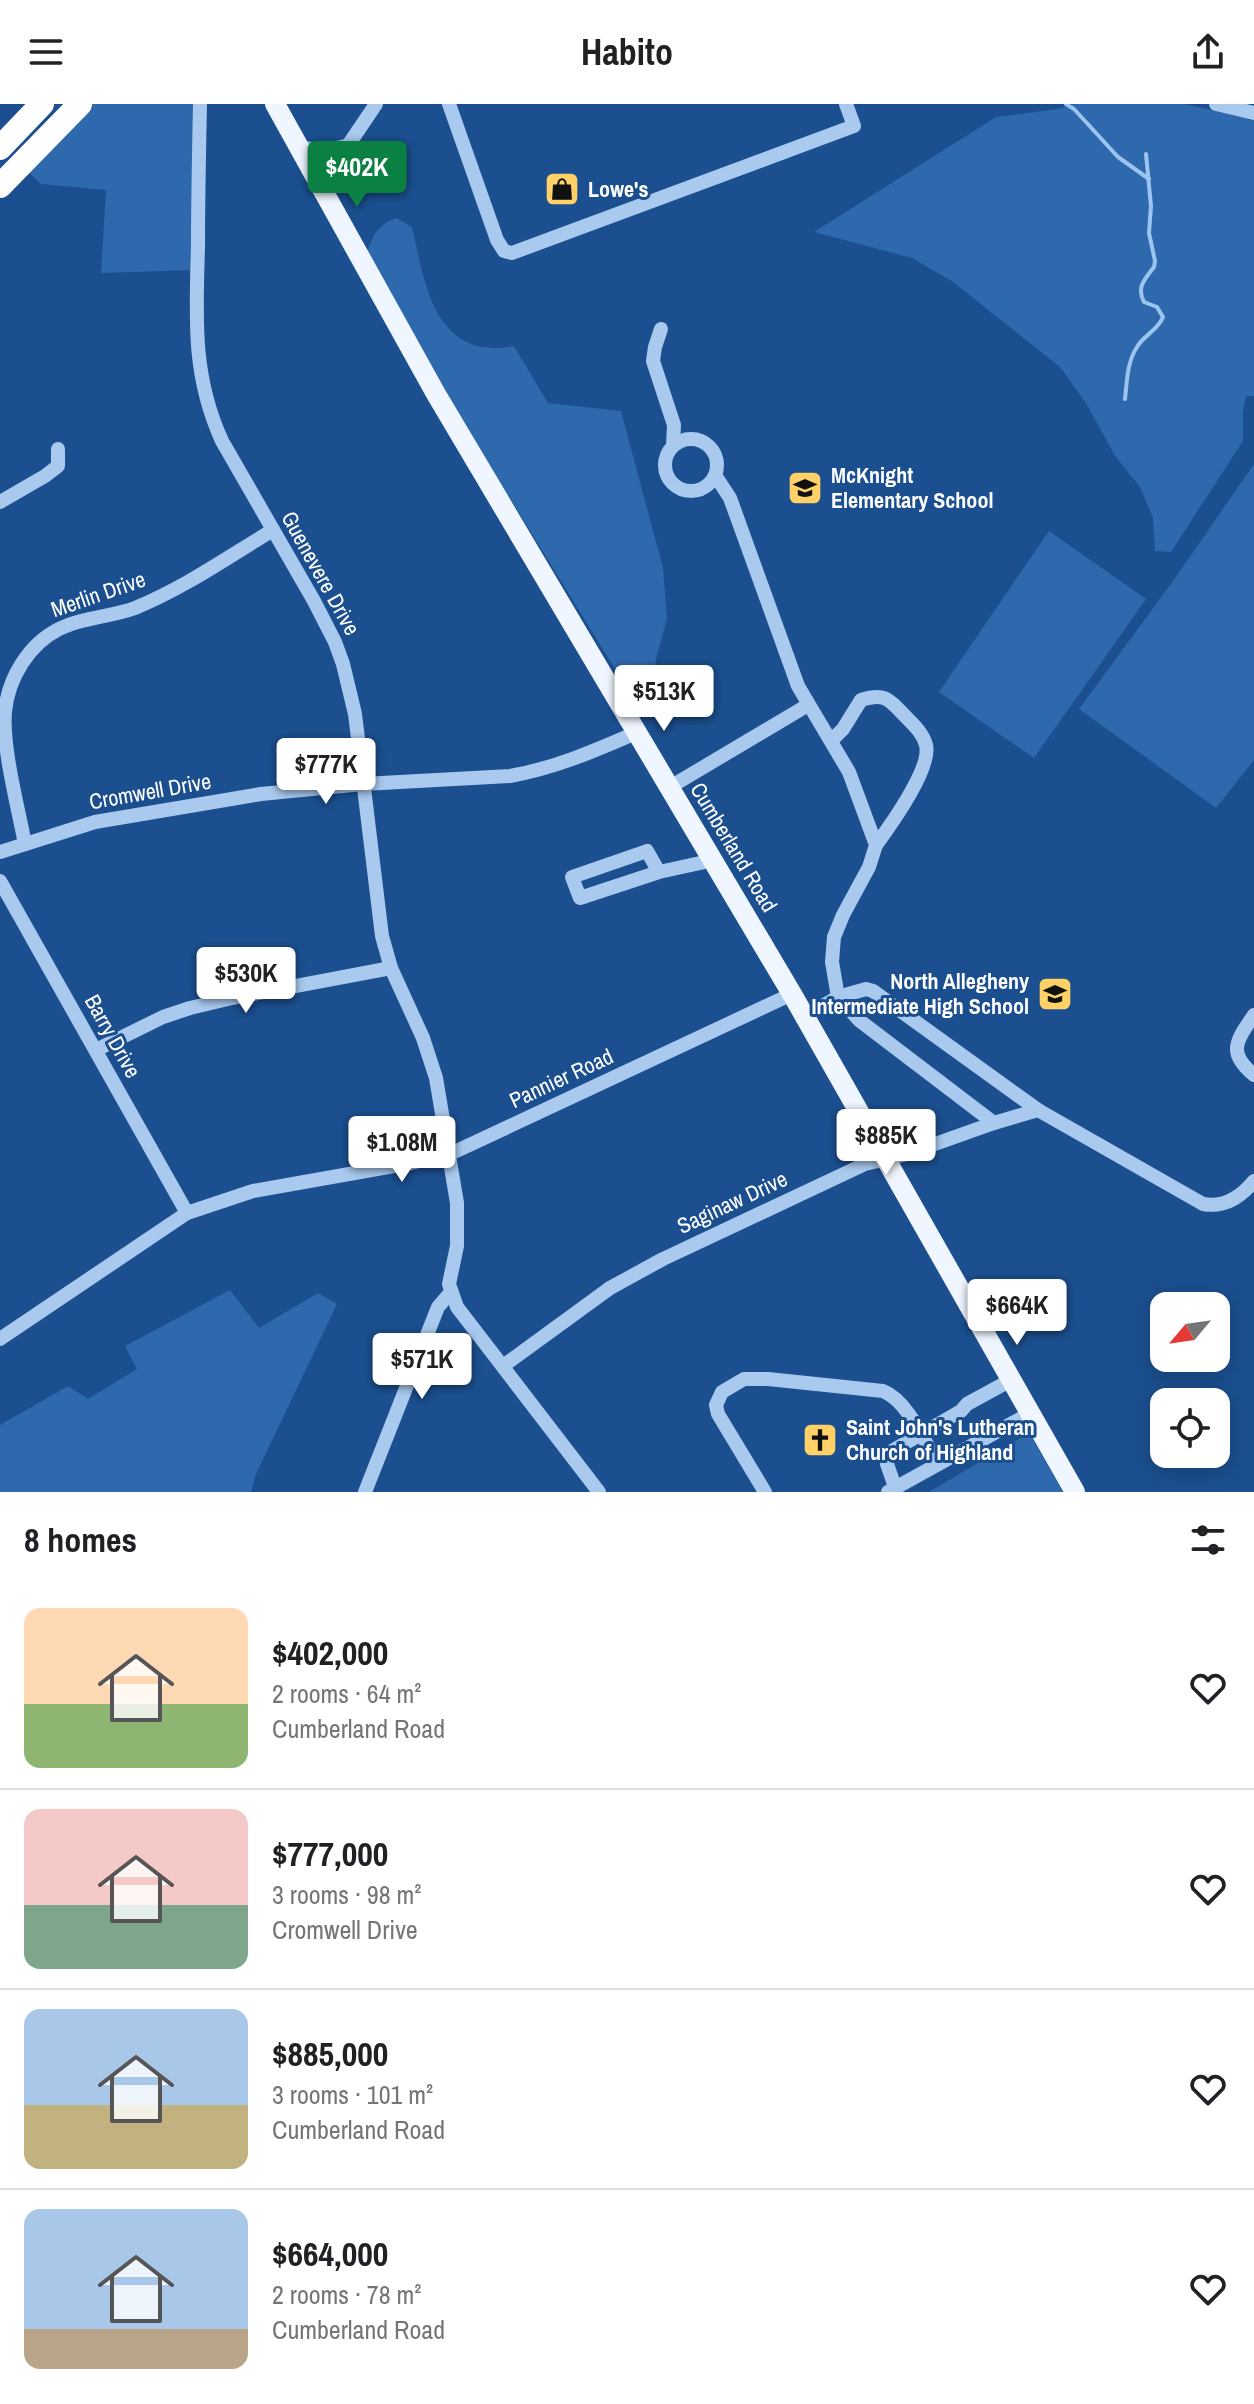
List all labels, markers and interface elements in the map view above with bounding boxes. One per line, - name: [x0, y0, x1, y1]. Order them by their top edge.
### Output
- text: Habito: [581, 28, 673, 76]
- icon: menu: [24, 30, 68, 74]
- icon: share: [1186, 30, 1230, 74]
- pin: $402K: [301, 141, 413, 209]
- text: $402K: [326, 149, 388, 184]
- shop icon: Lowe's: [543, 170, 581, 208]
- place label: Lowe's: [588, 174, 648, 204]
- place label: McKnight Elementary School: [831, 460, 993, 515]
- school or university icon: McKnight Elementary School: [786, 469, 824, 507]
- street label: Guenevere Drive: [275, 506, 367, 640]
- street label: Merlin Drive: [47, 564, 149, 624]
- pin: $513K: [608, 665, 720, 733]
- text: $513K: [633, 673, 695, 708]
- pin: $777K: [270, 738, 382, 806]
- text: $777K: [295, 746, 357, 781]
- street label: Cromwell Drive: [87, 766, 213, 816]
- street label: Cumberland Road: [683, 777, 785, 917]
- pin: $530K: [190, 947, 302, 1015]
- text: $530K: [215, 955, 277, 990]
- place label: North Allegheny Intermediate High School: [811, 966, 1029, 1021]
- school or university icon: North Allegheny Intermediate High School: [1036, 975, 1074, 1013]
- street label: Barry Drive: [78, 989, 148, 1083]
- street label: Pannier Road: [504, 1041, 618, 1115]
- pin: $885K: [830, 1109, 942, 1177]
- pin: $1.08M: [337, 1116, 467, 1184]
- text: $885K: [855, 1117, 917, 1152]
- text: $1.08M: [366, 1124, 438, 1159]
- street label: Saginaw Drive: [672, 1163, 792, 1241]
- pin: $664K: [961, 1279, 1073, 1347]
- text: $664K: [986, 1287, 1048, 1322]
- north arrow: [1150, 1292, 1230, 1372]
- map controls: [1150, 1292, 1230, 1468]
- pin: $571K: [366, 1333, 478, 1401]
- text: $571K: [391, 1341, 453, 1376]
- button: locate: [1150, 1388, 1230, 1468]
- place label: Saint John's Lutheran Church of Highland: [846, 1412, 1035, 1467]
- church icon: Saint John's Lutheran Church of Highland: [801, 1421, 839, 1459]
- text: 8 homes: [24, 1517, 137, 1563]
- icon: filters: [1186, 1518, 1230, 1562]
- text: $402,000: [272, 1630, 388, 1676]
- icon: home: [88, 1640, 184, 1736]
- icon: heart: [1186, 1666, 1230, 1710]
- text: 2 rooms · 64 m²: [272, 1676, 421, 1711]
- text: Cumberland Road: [272, 1711, 445, 1746]
- text: $777,000: [272, 1831, 388, 1877]
- icon: home: [88, 1841, 184, 1937]
- icon: heart: [1186, 1867, 1230, 1911]
- text: 3 rooms · 98 m²: [272, 1877, 421, 1912]
- text: Cromwell Drive: [272, 1912, 418, 1947]
- text: $885,000: [272, 2031, 388, 2077]
- icon: home: [88, 2041, 184, 2137]
- icon: heart: [1186, 2067, 1230, 2111]
- text: 3 rooms · 101 m²: [272, 2077, 433, 2112]
- text: Cumberland Road: [272, 2112, 445, 2147]
- text: $664,000: [272, 2231, 388, 2277]
- icon: home: [88, 2241, 184, 2337]
- icon: heart: [1186, 2267, 1230, 2311]
- text: 2 rooms · 78 m²: [272, 2277, 421, 2312]
- text: Cumberland Road: [272, 2312, 445, 2347]

